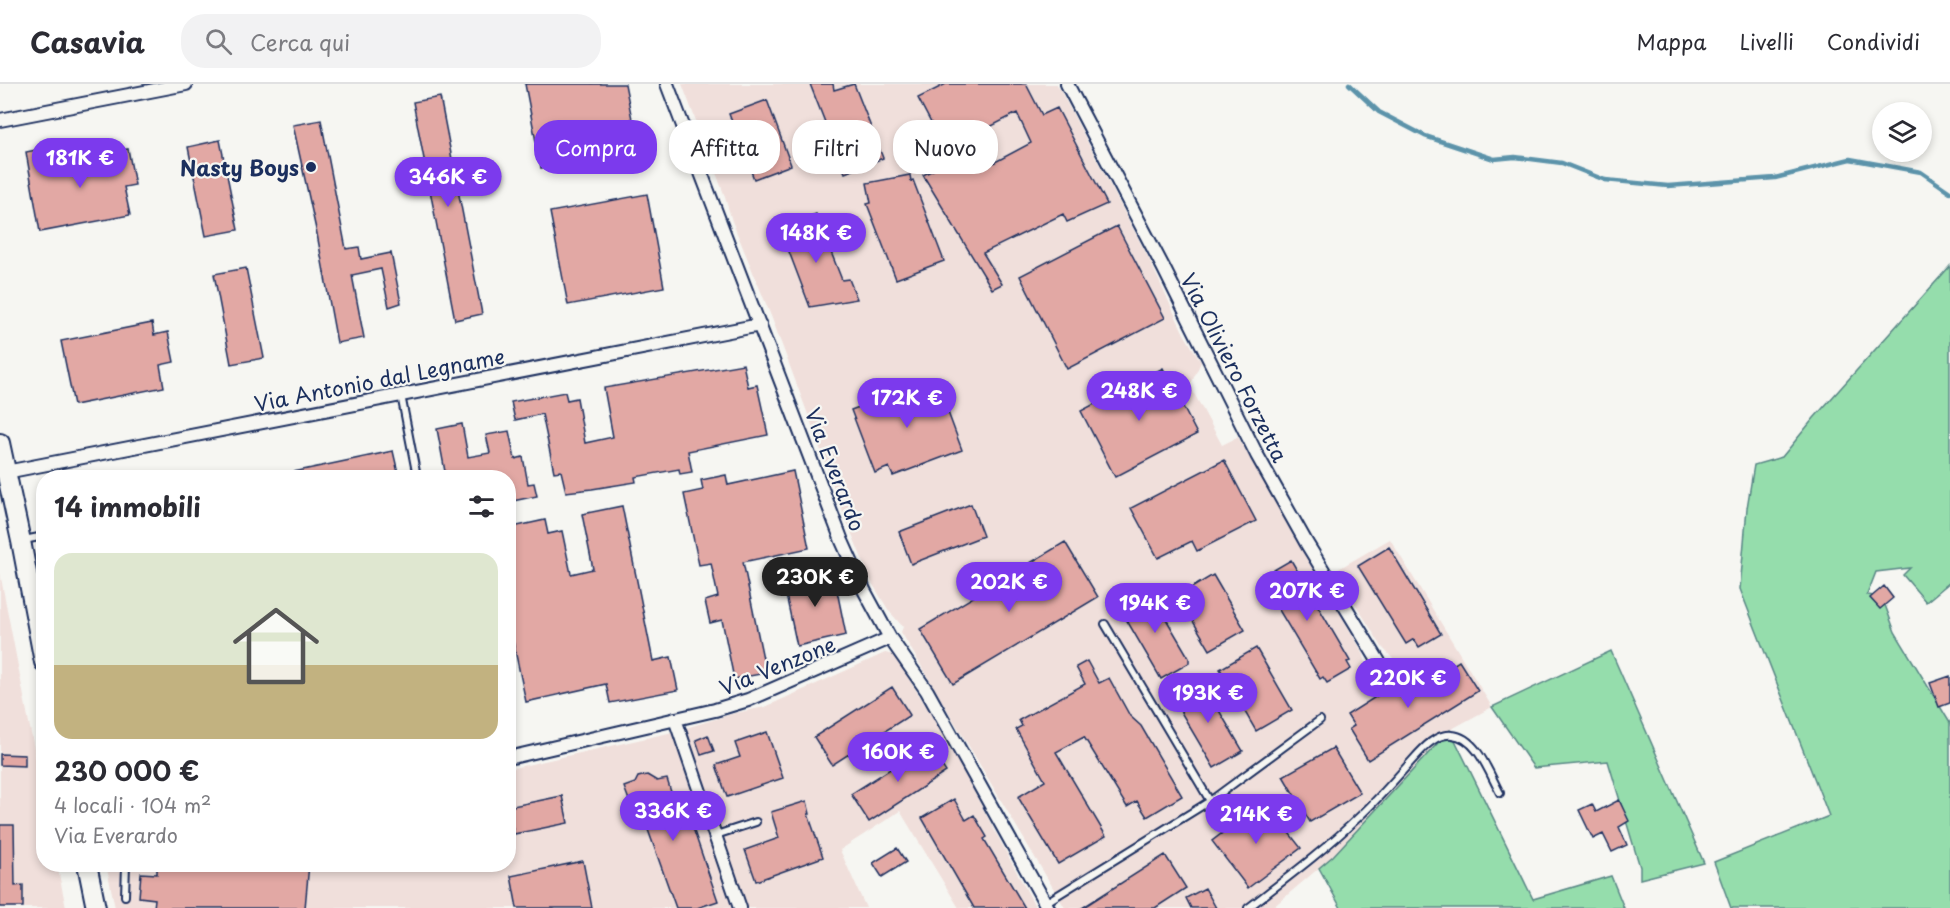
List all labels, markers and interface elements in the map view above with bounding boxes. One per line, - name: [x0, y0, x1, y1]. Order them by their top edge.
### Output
- search box: [181, 14, 601, 68]
- text: Casavia: [30, 20, 145, 63]
- icon: search: [202, 25, 235, 58]
- text: Cerca qui: [250, 25, 350, 58]
- text: Mappa: [1637, 25, 1707, 57]
- text: Livelli: [1740, 25, 1794, 57]
- text: Condividi: [1827, 25, 1920, 57]
- map controls: [1872, 102, 1932, 162]
- button: layers: [1872, 102, 1932, 162]
- chip: Compra: [534, 120, 657, 174]
- chip: Affitta: [669, 120, 780, 174]
- chip: Filtri: [792, 120, 881, 174]
- chip: Nuovo: [893, 120, 998, 174]
- pin: 181K €: [31, 138, 129, 189]
- text: 181K €: [46, 142, 114, 172]
- place label: Nasty Boys: [180, 151, 299, 183]
- pin: 346K €: [399, 157, 497, 208]
- marker: Nasty Boys: [304, 160, 318, 174]
- text: 346K €: [409, 161, 487, 191]
- pin: 148K €: [767, 213, 865, 264]
- text: 148K €: [780, 217, 852, 247]
- street label: Via Oliviero Forzetta: [1173, 267, 1297, 467]
- street label: Via Antonio dal Legname: [251, 339, 507, 419]
- pin: 248K €: [1090, 371, 1188, 422]
- text: 248K €: [1101, 375, 1177, 405]
- pin: 172K €: [858, 378, 956, 429]
- text: 172K €: [871, 382, 943, 412]
- street label: Via Everardo: [798, 403, 874, 535]
- text: 14 immobili: [54, 487, 201, 526]
- icon: filters: [465, 490, 498, 523]
- pin: 230K €: [766, 557, 864, 608]
- text: 230K €: [776, 561, 854, 591]
- pin: 202K €: [960, 562, 1058, 613]
- text: 202K €: [970, 566, 1048, 596]
- pin: 207K €: [1258, 571, 1356, 622]
- text: 207K €: [1269, 575, 1345, 605]
- pin: 194K €: [1106, 583, 1204, 634]
- text: 194K €: [1119, 587, 1191, 617]
- icon: home: [222, 592, 330, 700]
- street label: Via Venzone: [714, 627, 840, 703]
- pin: 220K €: [1359, 658, 1457, 709]
- text: 220K €: [1369, 662, 1447, 692]
- pin: 193K €: [1159, 673, 1257, 724]
- text: 193K €: [1172, 677, 1244, 707]
- pin: 160K €: [849, 732, 947, 783]
- text: 160K €: [862, 736, 934, 766]
- text: 230 000 €: [54, 751, 199, 790]
- text: 4 locali · 104 m²: [54, 790, 211, 820]
- pin: 336K €: [624, 791, 722, 842]
- pin: 214K €: [1207, 794, 1305, 845]
- text: 336K €: [634, 795, 712, 825]
- text: 214K €: [1219, 798, 1293, 828]
- text: Via Everardo: [54, 820, 178, 850]

